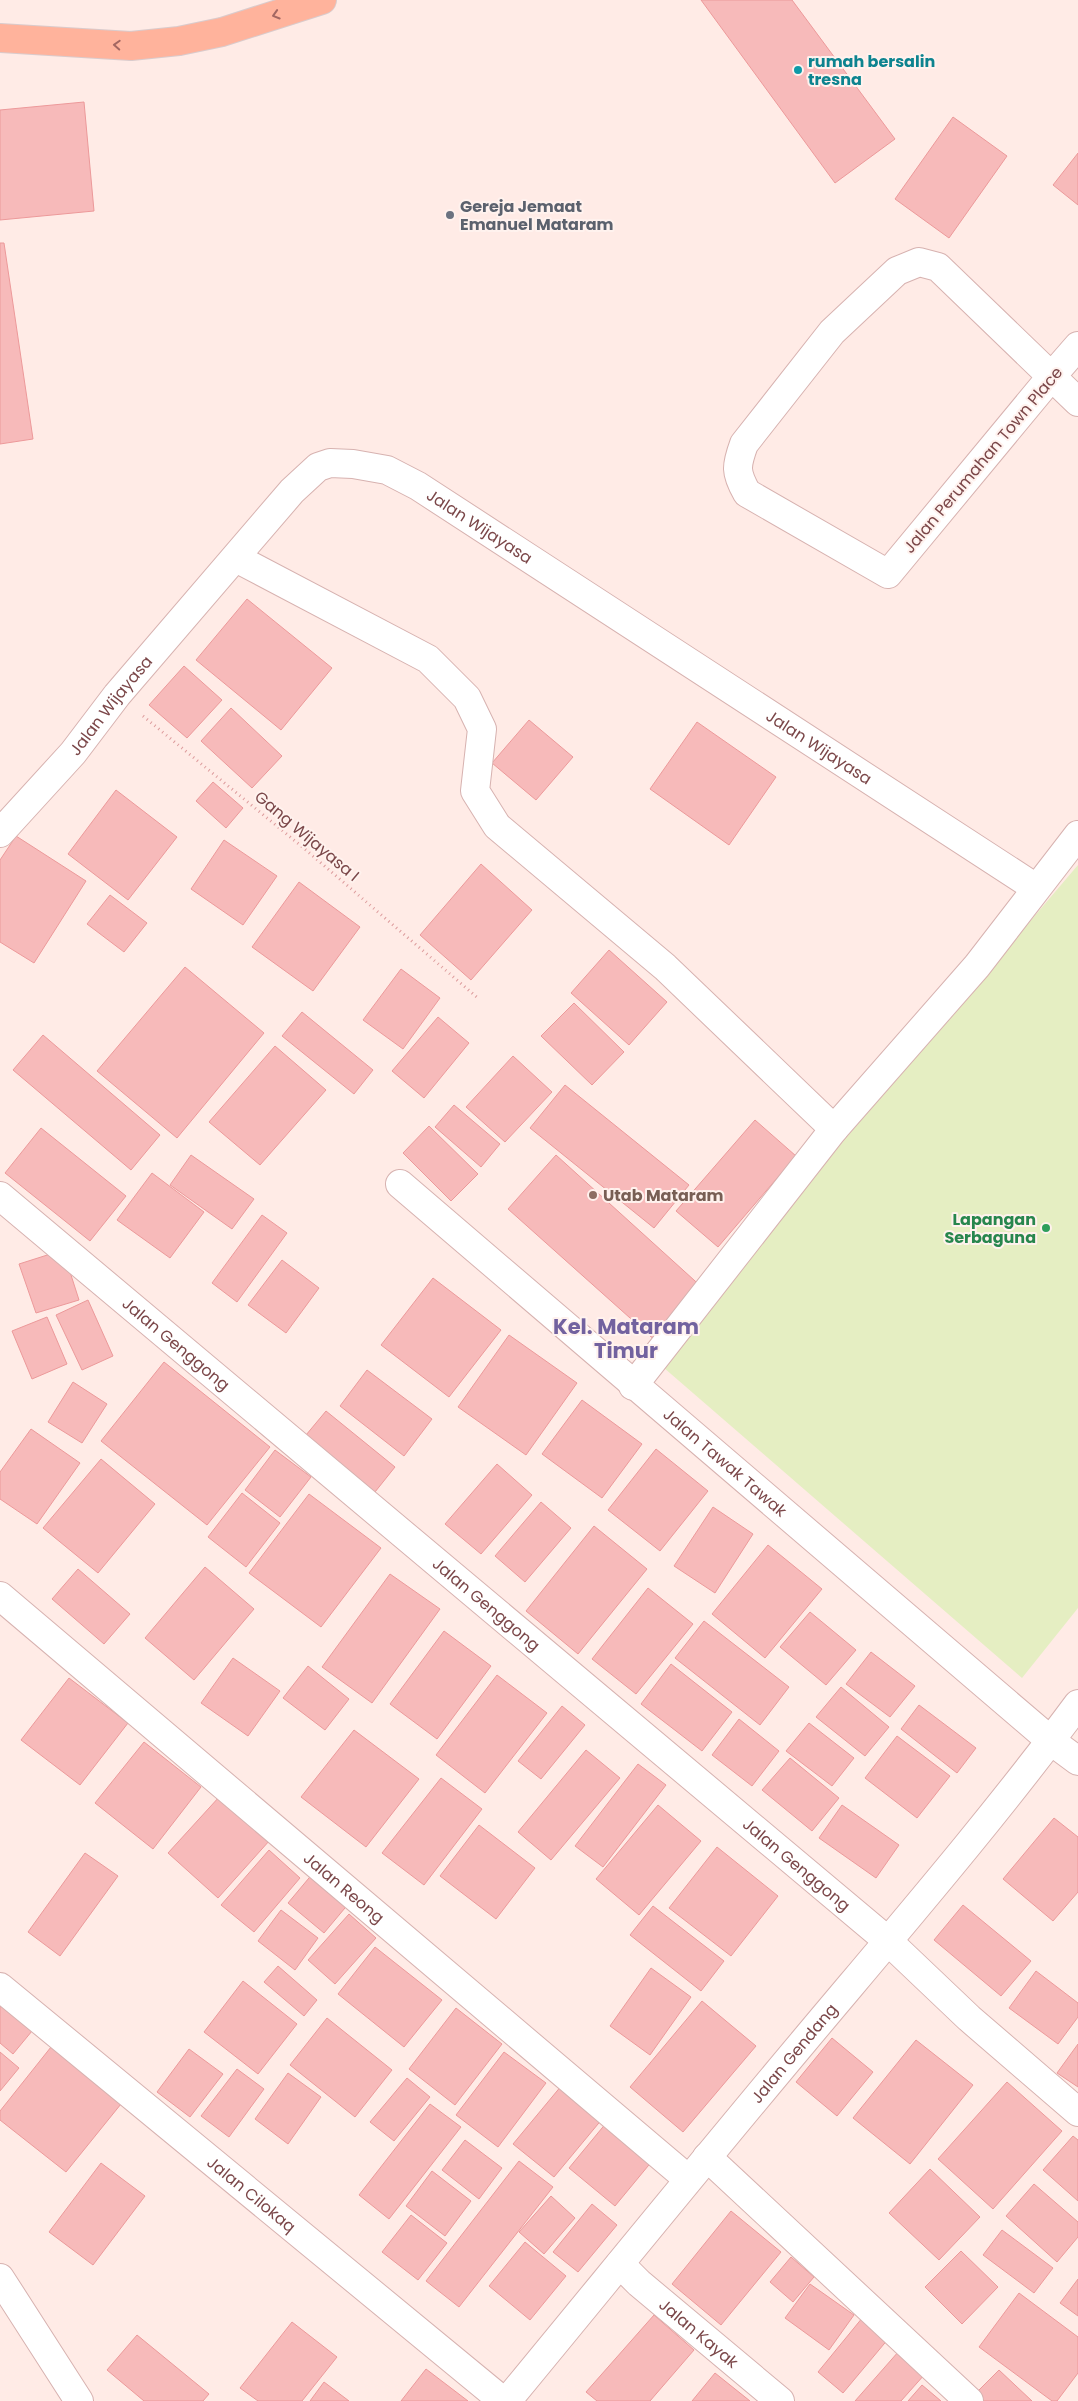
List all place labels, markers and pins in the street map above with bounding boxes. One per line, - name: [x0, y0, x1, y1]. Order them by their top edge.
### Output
- place label: rumah bersalin tresna: [808, 50, 935, 91]
- marker: rumah bersalin tresna: [792, 64, 804, 76]
- place label: Gereja Jemaat Emanuel Mataram: [460, 195, 614, 236]
- marker: Gereja Jemaat Emanuel Mataram: [444, 209, 456, 221]
- place label: Utab Mataram: [603, 1184, 724, 1207]
- marker: Utab Mataram: [587, 1189, 599, 1201]
- place label: Lapangan Serbaguna: [944, 1208, 1036, 1249]
- marker: Lapangan Serbaguna: [1040, 1222, 1052, 1234]

